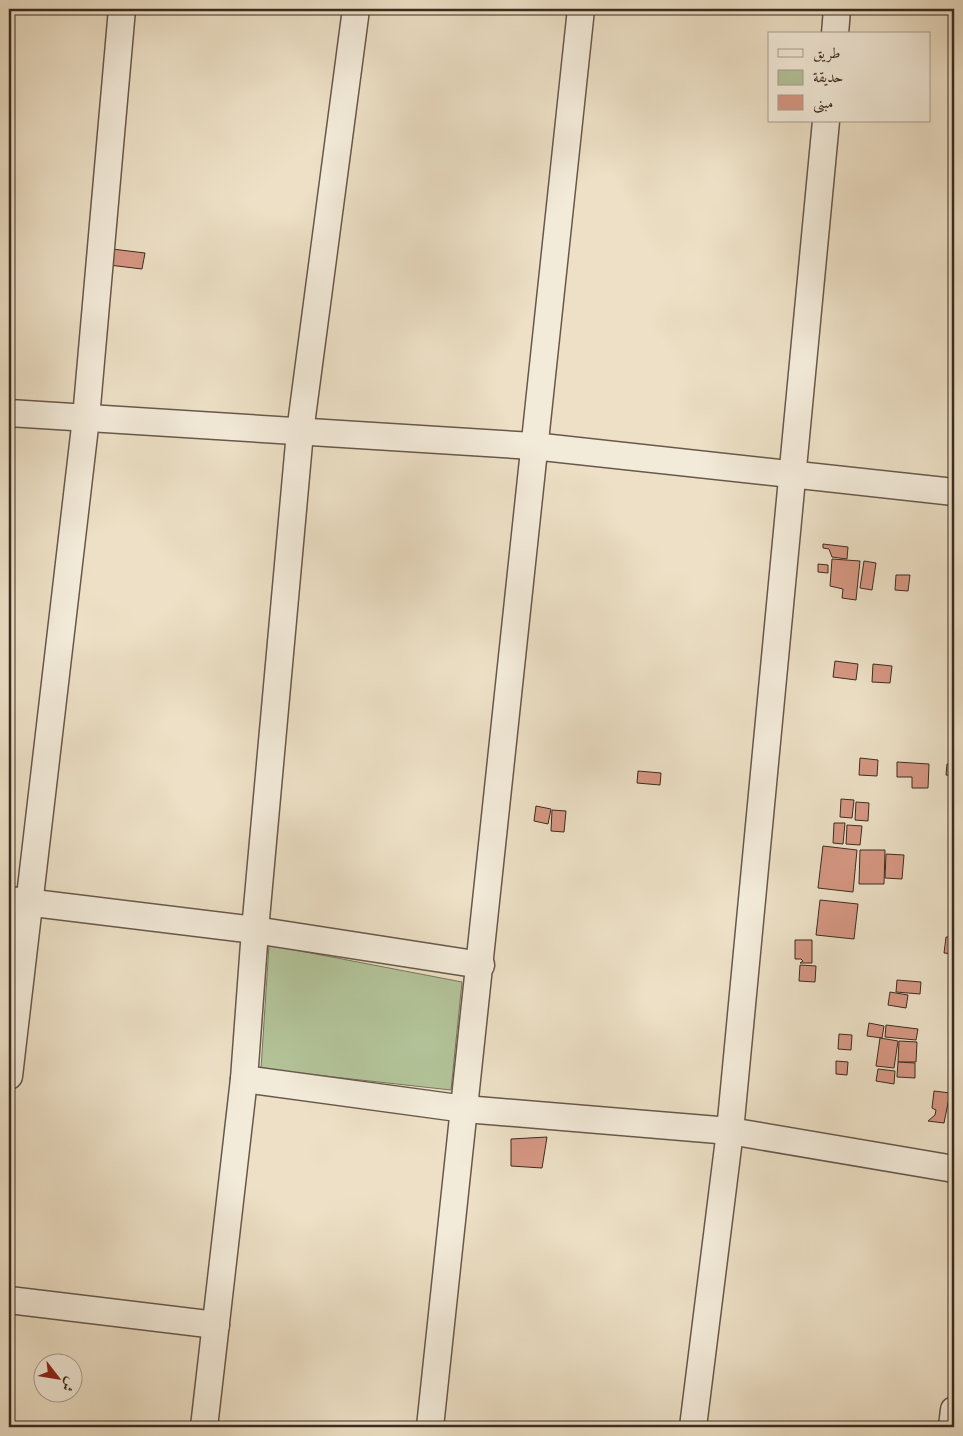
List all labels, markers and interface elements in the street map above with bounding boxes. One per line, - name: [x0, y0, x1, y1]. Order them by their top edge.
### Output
- legend: [768, 32, 930, 122]
- text: طريق: [813, 44, 840, 63]
- text: حديقة: [813, 68, 843, 87]
- text: مبنى: [813, 94, 833, 114]
- north arrow: [32, 1354, 82, 1404]
- text: ش: [58, 1374, 80, 1395]

